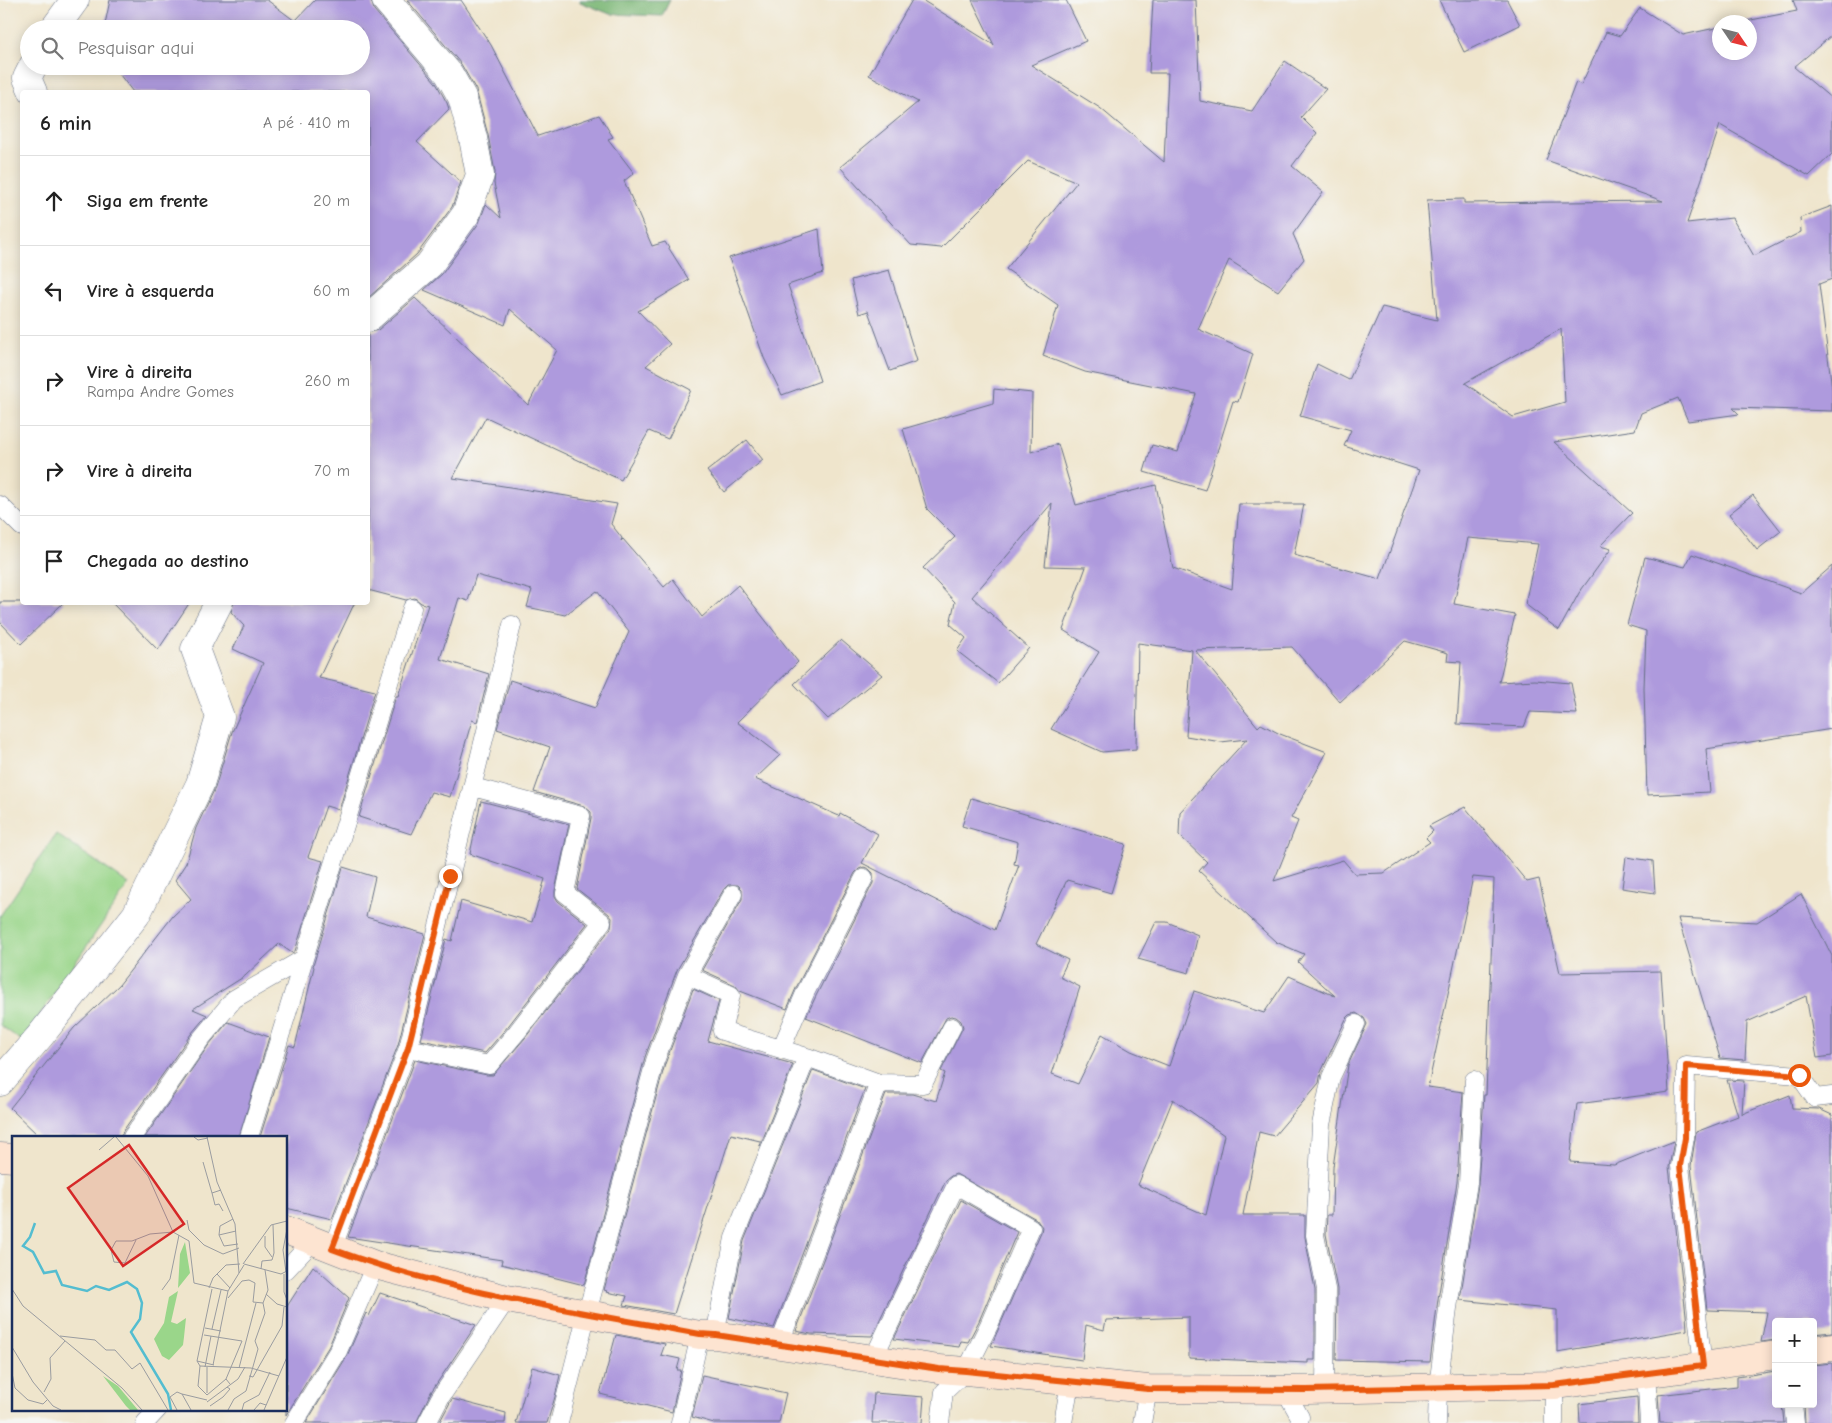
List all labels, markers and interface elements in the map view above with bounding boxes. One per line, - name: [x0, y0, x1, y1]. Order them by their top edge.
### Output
- north arrow: [1712, 15, 1757, 60]
- search box: [20, 20, 370, 75]
- icon: search: [38, 34, 66, 62]
- text: Pesquisar aqui: [78, 37, 194, 59]
- text: 6 min: [40, 111, 92, 135]
- text: A pé · 410 m: [263, 114, 350, 132]
- icon: ahead: [40, 187, 68, 215]
- text: Siga em frente: [87, 190, 208, 212]
- text: 20 m: [313, 192, 350, 210]
- icon: left: [40, 277, 68, 305]
- text: Vire à esquerda: [87, 280, 214, 302]
- text: 60 m: [313, 282, 350, 300]
- text: Vire à direita: [87, 361, 192, 383]
- icon: right: [40, 367, 68, 395]
- text: 260 m: [305, 372, 350, 390]
- text: Rampa Andre Gomes: [87, 383, 234, 401]
- icon: right: [40, 457, 68, 485]
- text: Vire à direita: [87, 460, 192, 482]
- text: 70 m: [314, 462, 350, 480]
- icon: arrive: [40, 547, 68, 575]
- text: Chegada ao destino: [87, 550, 249, 572]
- route end: [439, 865, 462, 888]
- route start: [1788, 1064, 1811, 1087]
- inset map: [12, 1136, 288, 1410]
- map controls: [1772, 1318, 1817, 1408]
- button: +: [1772, 1318, 1817, 1363]
- button: −: [1772, 1363, 1817, 1408]

